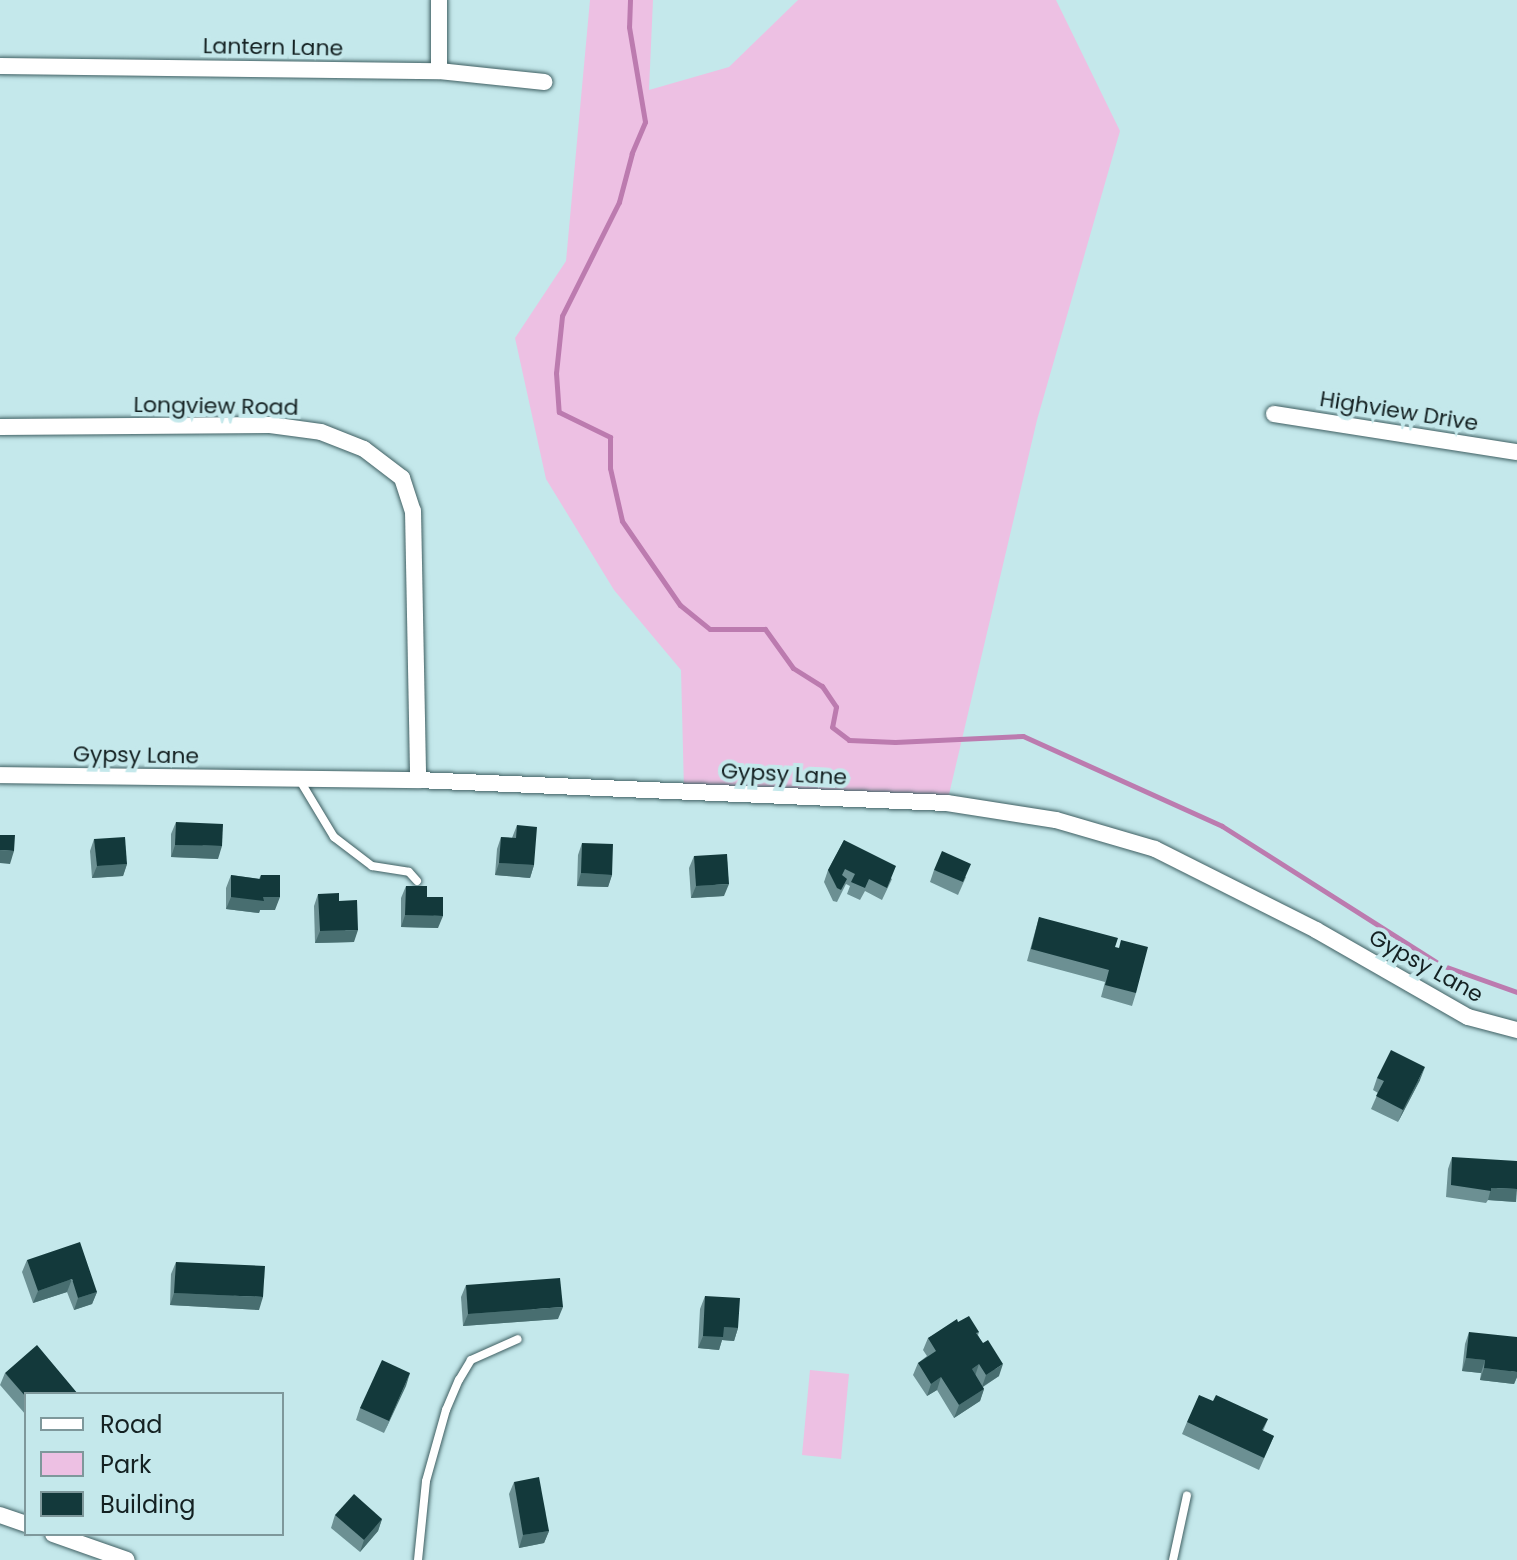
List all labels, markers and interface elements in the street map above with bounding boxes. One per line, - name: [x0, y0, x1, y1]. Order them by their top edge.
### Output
- street label: Lantern Lane: [203, 33, 343, 61]
- street label: Highview Drive: [1318, 385, 1480, 437]
- street label: Longview Road: [133, 391, 299, 421]
- street label: Gypsy Lane: [73, 741, 199, 769]
- street label: Gypsy Lane: [720, 758, 848, 790]
- street label: Gypsy Lane: [1364, 924, 1488, 1008]
- legend: [24, 1392, 284, 1536]
- text: Road: [100, 1408, 162, 1441]
- text: Park: [100, 1448, 151, 1481]
- text: Building: [100, 1488, 196, 1521]

